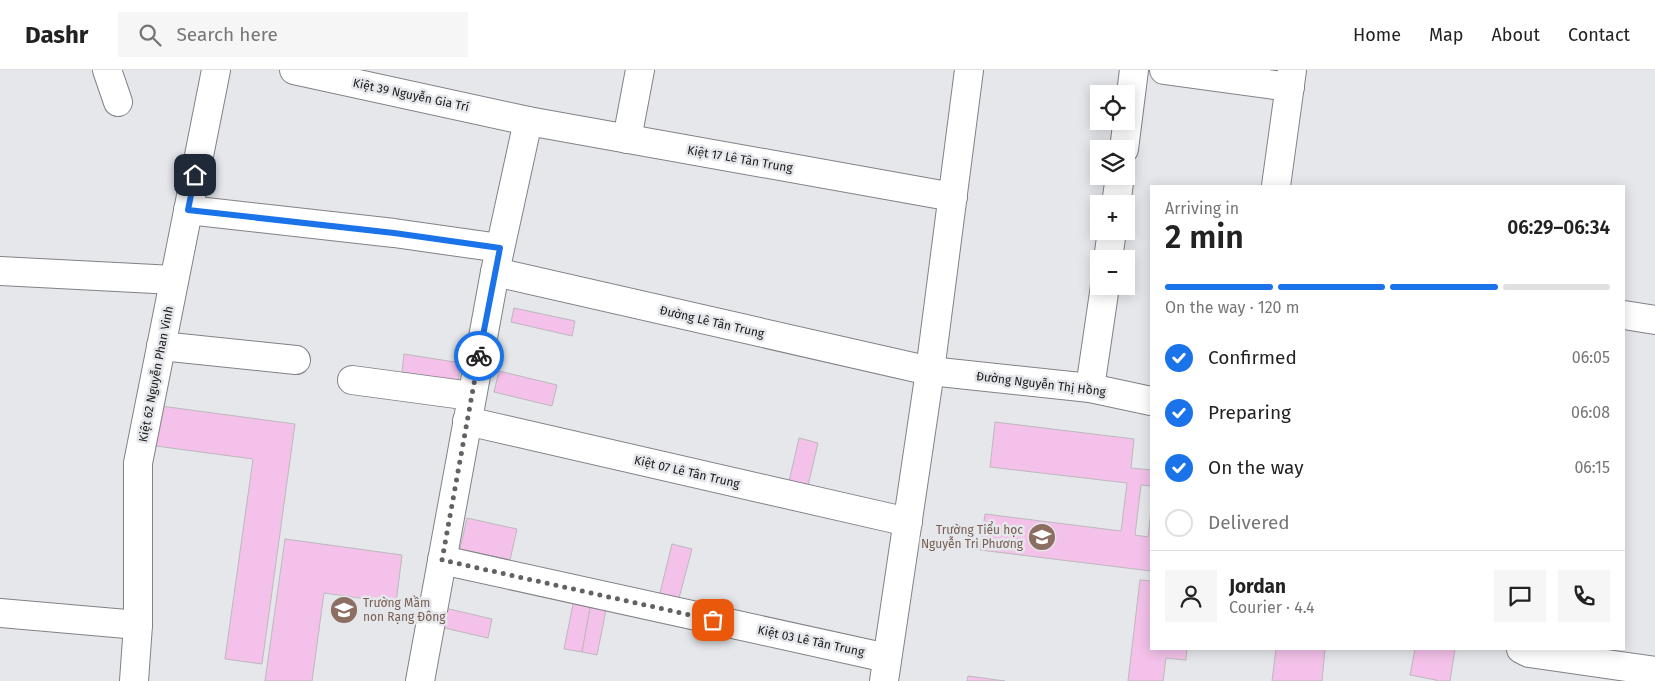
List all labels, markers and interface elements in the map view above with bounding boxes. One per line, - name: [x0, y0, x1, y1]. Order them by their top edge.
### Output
- search box: [118, 12, 468, 57]
- text: Dashr: [25, 21, 88, 49]
- icon: search: [136, 21, 164, 49]
- text: Search here: [176, 23, 278, 46]
- text: Home: [1353, 24, 1401, 46]
- text: Map: [1429, 24, 1463, 46]
- text: About: [1491, 24, 1540, 46]
- text: Contact: [1568, 24, 1630, 46]
- street label: Kiệt 39 Nguyễn Gia Trí: [352, 75, 471, 114]
- map controls: [1090, 85, 1135, 295]
- button: locate: [1090, 85, 1135, 130]
- button: layers: [1090, 140, 1135, 185]
- street label: Kiệt 17 Lê Tân Trung: [686, 143, 794, 175]
- pin: [174, 154, 216, 196]
- icon: home: [181, 161, 209, 189]
- button: +: [1090, 195, 1135, 240]
- text: Arriving in: [1165, 199, 1239, 218]
- text: 06:29–06:34: [1507, 216, 1610, 239]
- text: 2 min: [1165, 218, 1244, 256]
- button: −: [1090, 250, 1135, 295]
- text: On the way · 120 m: [1165, 298, 1299, 317]
- street label: Đường Lê Tân Trung: [658, 303, 766, 341]
- street label: Kiệt 62 Nguyễn Phan Vinh: [135, 305, 176, 443]
- courier: [454, 331, 504, 381]
- icon: bike: [465, 342, 493, 370]
- icon: check: [1165, 344, 1193, 372]
- text: Confirmed: [1208, 346, 1297, 369]
- text: 06:05: [1572, 348, 1610, 367]
- street label: Đường Nguyễn Thị Hồng: [975, 368, 1108, 399]
- icon: check: [1165, 399, 1193, 427]
- text: Preparing: [1208, 401, 1291, 424]
- text: 06:08: [1571, 403, 1610, 422]
- street label: Kiệt 07 Lê Tân Trung: [633, 453, 742, 491]
- icon: check: [1165, 454, 1193, 482]
- text: On the way: [1208, 456, 1304, 479]
- text: 06:15: [1574, 458, 1610, 477]
- text: Delivered: [1208, 511, 1290, 534]
- place label: Trường Tiểu học Nguyễn Tri Phương: [921, 521, 1024, 551]
- school or university icon: Trường Tiểu học Nguyễn Tri Phương: [1027, 522, 1057, 552]
- button: person: [1165, 570, 1217, 622]
- button: chat: [1494, 570, 1546, 622]
- button: phone: [1558, 570, 1610, 622]
- text: Jordan: [1229, 575, 1286, 598]
- school or university icon: Trường Mầm non Rạng Đông: [329, 595, 359, 625]
- place label: Trường Mầm non Rạng Đông: [363, 595, 446, 624]
- text: Courier · 4.4: [1229, 598, 1315, 617]
- pin: [692, 599, 734, 641]
- icon: bag: [699, 606, 727, 634]
- street label: Kiệt 03 Lê Tân Trung: [756, 623, 866, 659]

